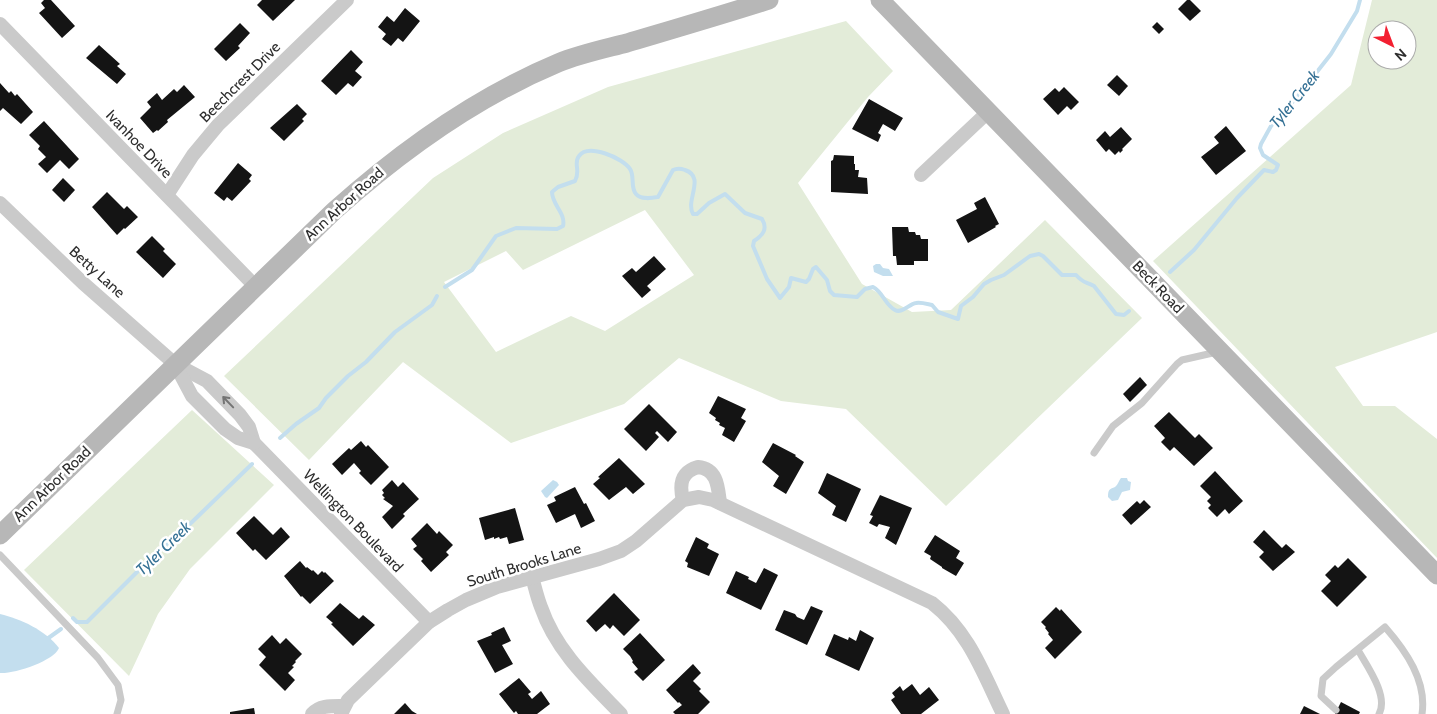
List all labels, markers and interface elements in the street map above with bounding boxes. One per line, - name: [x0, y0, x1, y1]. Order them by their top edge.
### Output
- north arrow: [1367, 20, 1417, 70]
- street label: Beechcrest Drive: [196, 38, 284, 126]
- text: N: [1391, 45, 1410, 65]
- water label: Tyler Creek: [1265, 66, 1324, 132]
- street label: Ivanhoe Drive: [102, 106, 176, 182]
- street label: Ann Arbor Road: [301, 164, 387, 244]
- street label: Betty Lane: [66, 242, 129, 302]
- street label: Beck Road: [1129, 257, 1187, 317]
- one-way arrow: [222, 396, 234, 409]
- street label: Ann Arbor Road: [10, 443, 94, 525]
- street label: Wellington Boulevard: [299, 466, 407, 576]
- water label: Tyler Creek: [132, 517, 196, 579]
- street label: South Brooks Lane: [465, 539, 584, 591]

